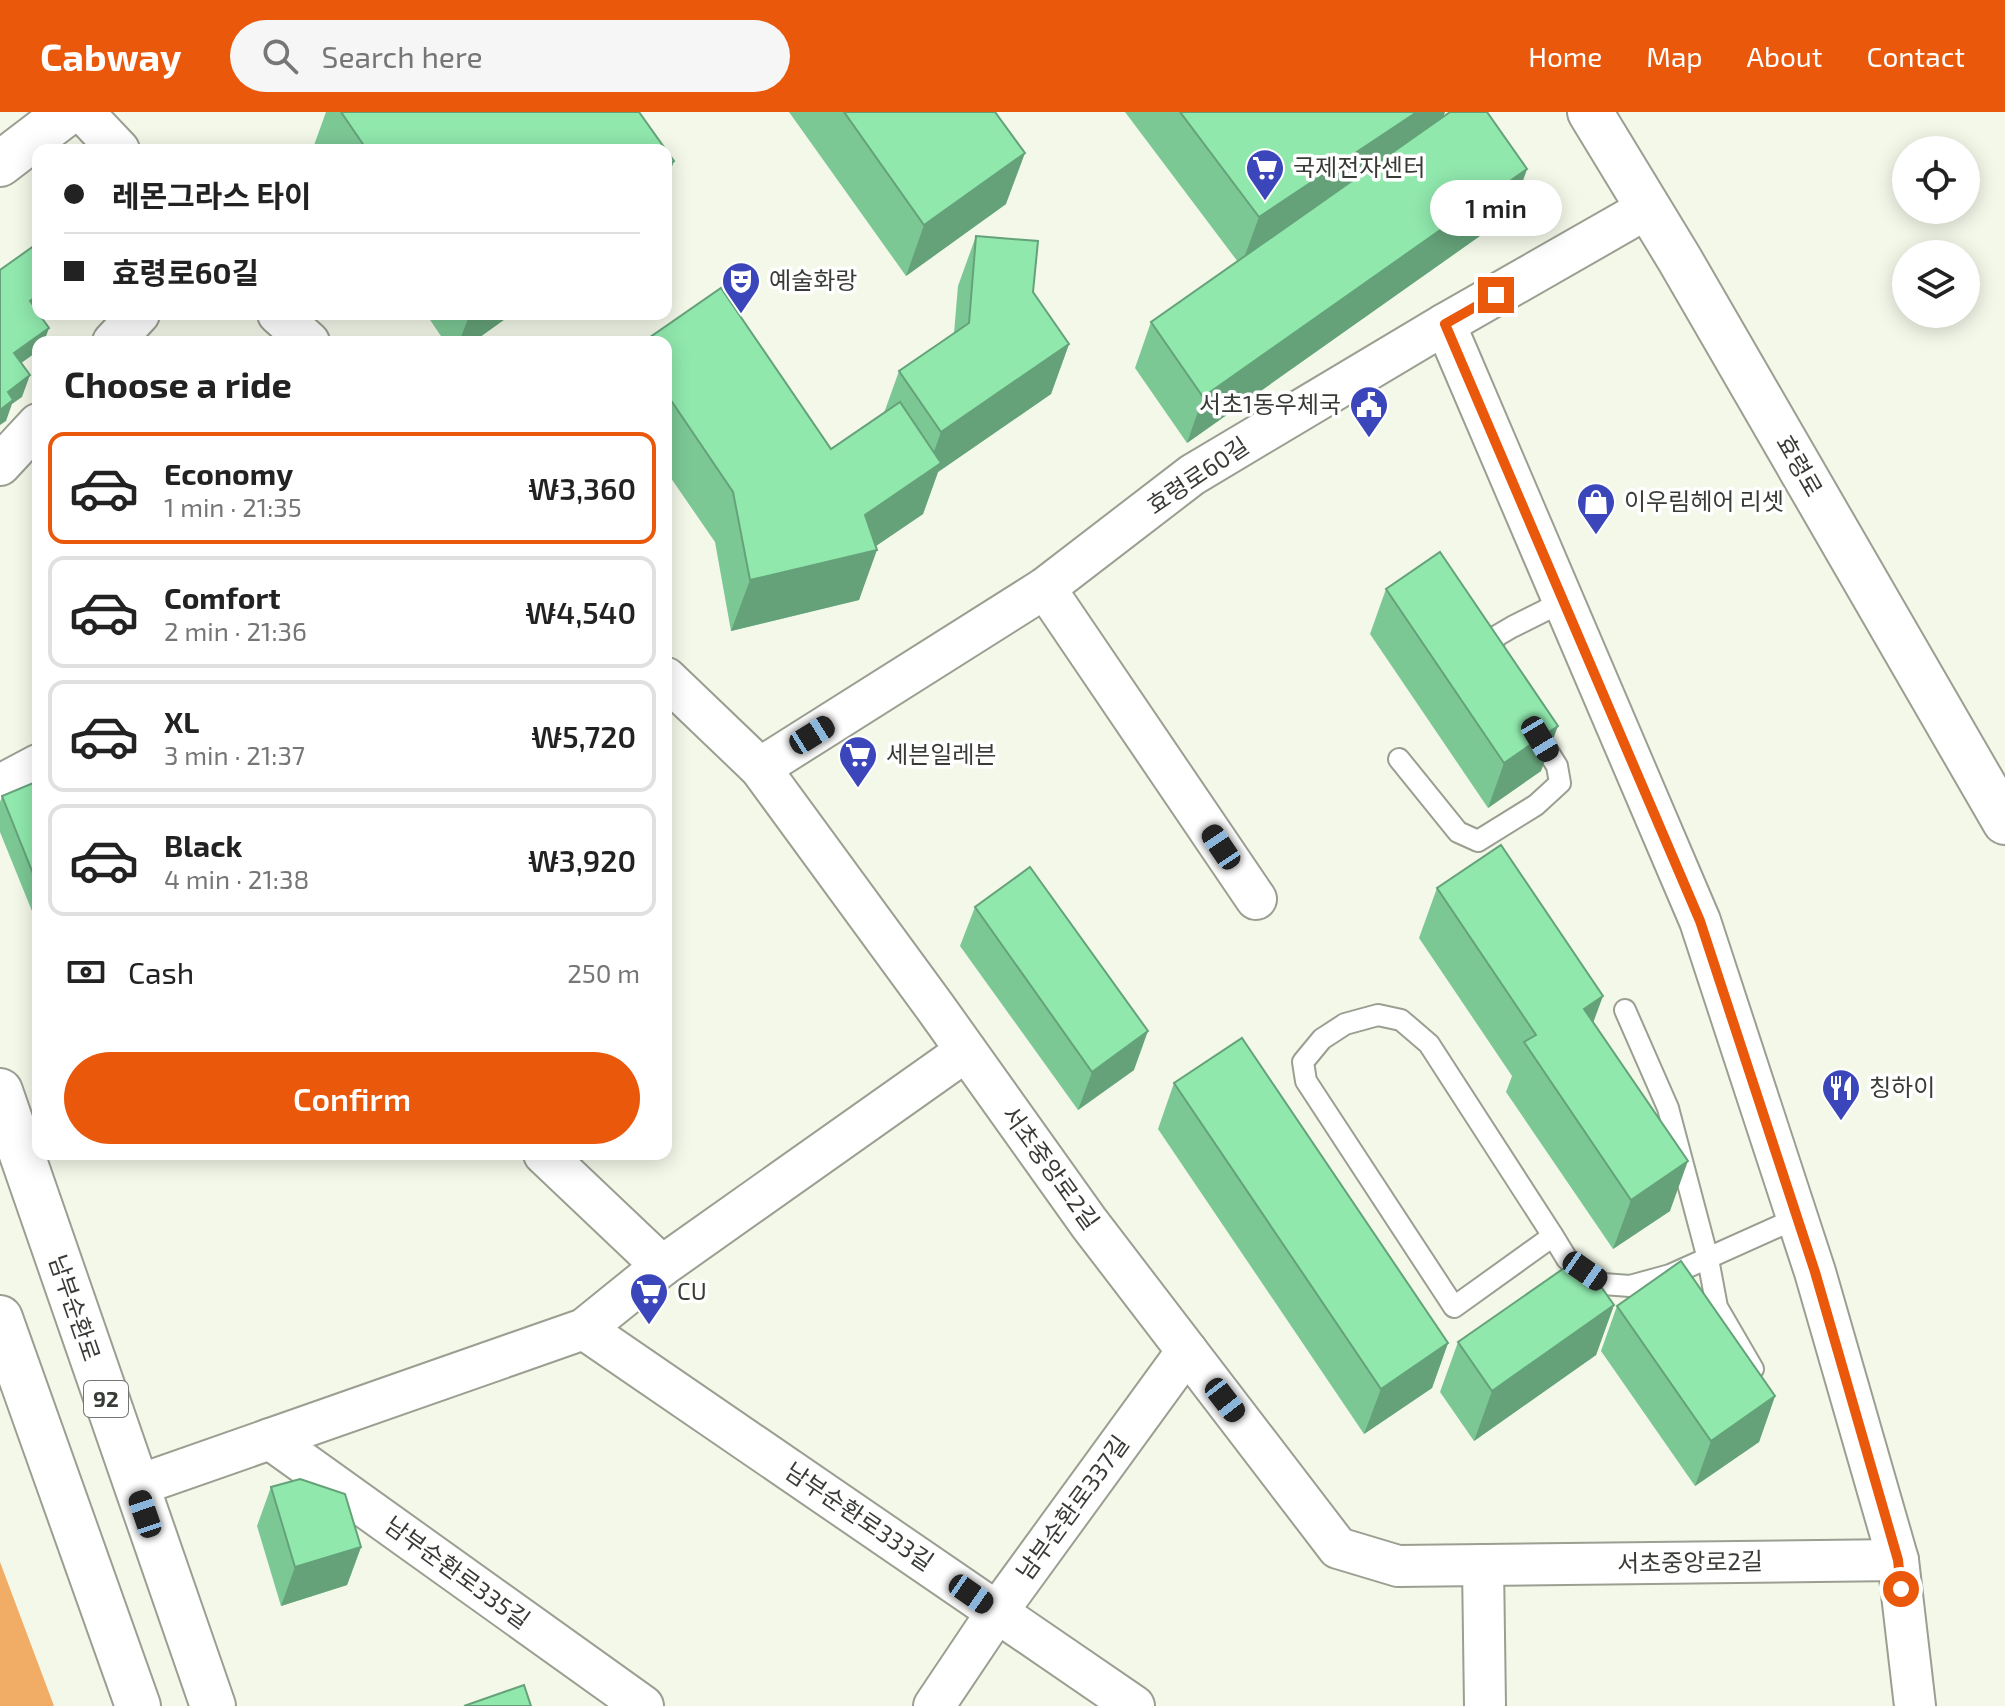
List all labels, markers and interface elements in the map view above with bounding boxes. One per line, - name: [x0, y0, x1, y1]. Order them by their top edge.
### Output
- search box: [230, 20, 790, 92]
- text: Cabway: [40, 33, 182, 79]
- icon: search: [258, 34, 302, 78]
- text: Search here: [322, 38, 483, 74]
- text: Home: [1528, 39, 1602, 73]
- text: Map: [1646, 39, 1703, 73]
- text: About: [1747, 39, 1822, 73]
- text: Contact: [1866, 39, 1965, 73]
- map controls: [1892, 136, 1980, 328]
- button: locate: [1892, 136, 1980, 224]
- supermarket icon: 국제전자센터: [1244, 147, 1286, 202]
- place label: 국제전자센터: [1293, 152, 1425, 181]
- text: 레몬그라스 타이: [112, 177, 312, 213]
- callout: 1 min: [1430, 179, 1562, 235]
- text: 1 min: [1465, 192, 1527, 223]
- button: layers: [1892, 240, 1980, 328]
- text: 효령로60길: [112, 254, 259, 290]
- theatre icon: 예술화랑: [720, 260, 762, 315]
- place label: 예술화랑: [769, 265, 857, 294]
- route end: [1478, 277, 1514, 313]
- text: Choose a ride: [64, 362, 292, 405]
- public building icon: 서초1동우체국: [1348, 384, 1390, 439]
- place label: 서초1동우체국: [1199, 389, 1341, 418]
- street label: 효령로: [1771, 429, 1829, 501]
- street label: 효령로60길: [1141, 430, 1254, 519]
- icon: car: [68, 452, 140, 524]
- text: Economy: [164, 455, 293, 491]
- text: ₩3,360: [528, 470, 636, 506]
- shop icon: 이우림헤어 리셋: [1575, 481, 1617, 536]
- place label: 이우림헤어 리셋: [1624, 486, 1784, 515]
- text: 1 min · 21:35: [164, 491, 302, 522]
- icon: car: [68, 576, 140, 648]
- text: Comfort: [164, 579, 281, 615]
- text: ₩4,540: [525, 594, 636, 630]
- text: 2 min · 21:36: [164, 615, 307, 646]
- icon: car: [68, 700, 140, 772]
- text: XL: [164, 703, 199, 739]
- car: [785, 712, 839, 758]
- car: [1517, 712, 1563, 766]
- text: ₩5,720: [531, 718, 636, 754]
- supermarket icon: 세븐일레븐: [837, 734, 879, 789]
- text: 3 min · 21:37: [164, 739, 305, 770]
- place label: 세븐일레븐: [886, 739, 996, 768]
- car: [1198, 820, 1244, 874]
- icon: car: [68, 824, 140, 896]
- text: Black: [164, 827, 242, 863]
- text: ₩3,920: [528, 842, 636, 878]
- text: 4 min · 21:38: [164, 863, 309, 894]
- icon: cash: [64, 950, 108, 994]
- text: Cash: [128, 954, 194, 990]
- text: 250 m: [567, 957, 640, 988]
- button: Confirm: [64, 1052, 640, 1144]
- restaurant icon: 칭하이: [1820, 1067, 1862, 1122]
- place label: 칭하이: [1869, 1072, 1935, 1101]
- street label: 서초중앙로2길: [997, 1100, 1106, 1235]
- car: [1558, 1247, 1612, 1295]
- street label: 남부순환로: [44, 1251, 107, 1364]
- supermarket icon: CU: [628, 1271, 670, 1326]
- place label: CU: [677, 1276, 707, 1305]
- car: [1201, 1374, 1249, 1426]
- road number: 92: [84, 1381, 128, 1417]
- street label: 남부순환로337길: [1010, 1429, 1134, 1585]
- street label: 남부순환로333길: [780, 1456, 939, 1576]
- car: [126, 1487, 164, 1541]
- street label: 남부순환로335길: [380, 1509, 536, 1634]
- street label: 서초중앙로2길: [1617, 1546, 1763, 1577]
- car: [944, 1570, 998, 1618]
- route start: [1883, 1571, 1919, 1607]

